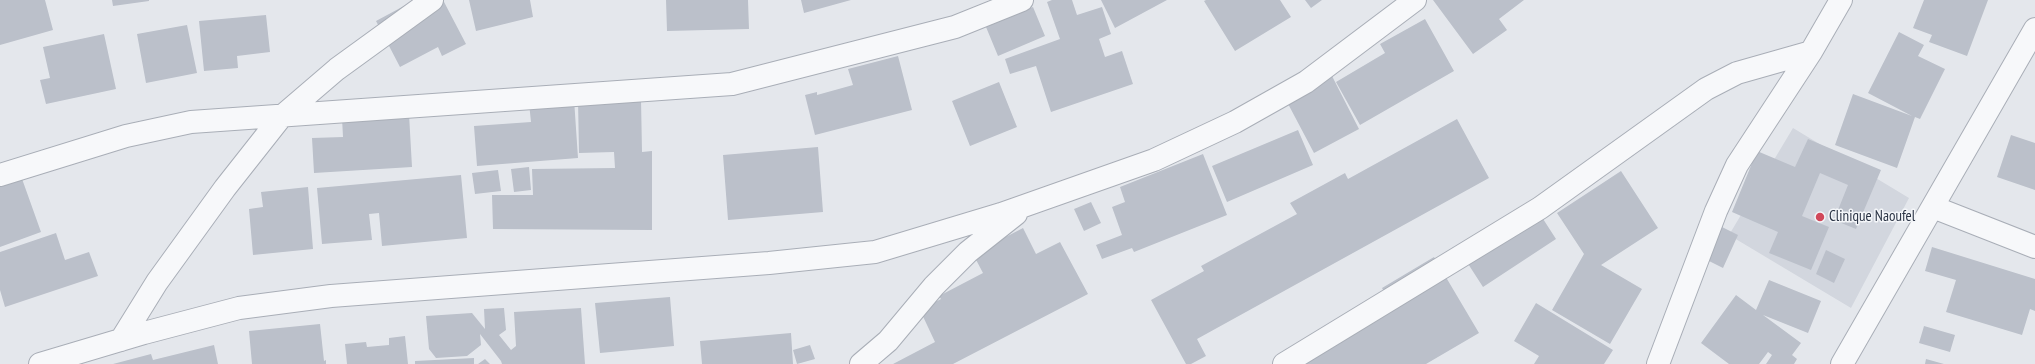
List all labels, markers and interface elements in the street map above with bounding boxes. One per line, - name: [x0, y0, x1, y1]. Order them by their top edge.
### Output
- place label: Clinique Naoufel: [1829, 208, 1915, 226]
- marker: Clinique Naoufel: [1814, 211, 1826, 223]

